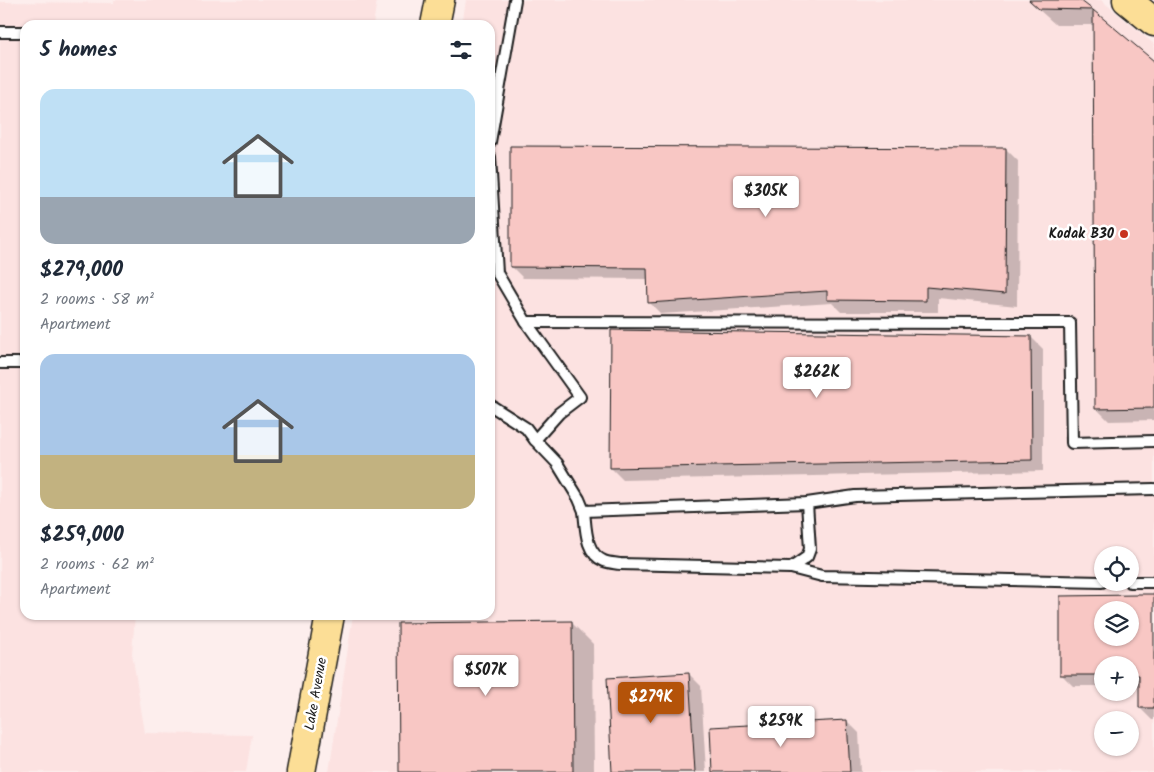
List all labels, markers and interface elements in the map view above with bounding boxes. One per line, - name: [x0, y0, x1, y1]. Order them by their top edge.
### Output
- text: 5 homes: [40, 34, 117, 67]
- icon: filters: [447, 36, 475, 64]
- icon: home: [213, 121, 303, 211]
- pin: $305K: [731, 176, 801, 218]
- text: $305K: [744, 179, 788, 204]
- place label: Kodak B30: [1049, 223, 1115, 245]
- marker: Kodak B30: [1118, 228, 1130, 240]
- text: $279,000: [40, 254, 123, 287]
- text: 2 rooms · 58 m²: [40, 287, 154, 312]
- text: Apartment: [40, 312, 111, 337]
- pin: $262K: [782, 356, 852, 399]
- text: $262K: [794, 360, 840, 385]
- icon: home: [213, 386, 303, 476]
- text: $259,000: [40, 519, 124, 552]
- map controls: [1094, 546, 1139, 756]
- button: locate: [1094, 546, 1139, 591]
- text: 2 rooms · 62 m²: [40, 552, 154, 577]
- text: Apartment: [40, 577, 111, 602]
- button: layers: [1094, 601, 1139, 646]
- pin: $507K: [451, 654, 521, 697]
- street label: Lake Avenue: [299, 655, 333, 732]
- button: +: [1094, 656, 1139, 701]
- text: $507K: [465, 658, 507, 683]
- pin: $279K: [616, 682, 686, 724]
- text: $279K: [629, 685, 673, 710]
- pin: $259K: [746, 706, 816, 748]
- text: $259K: [759, 709, 803, 734]
- button: −: [1094, 711, 1139, 756]

